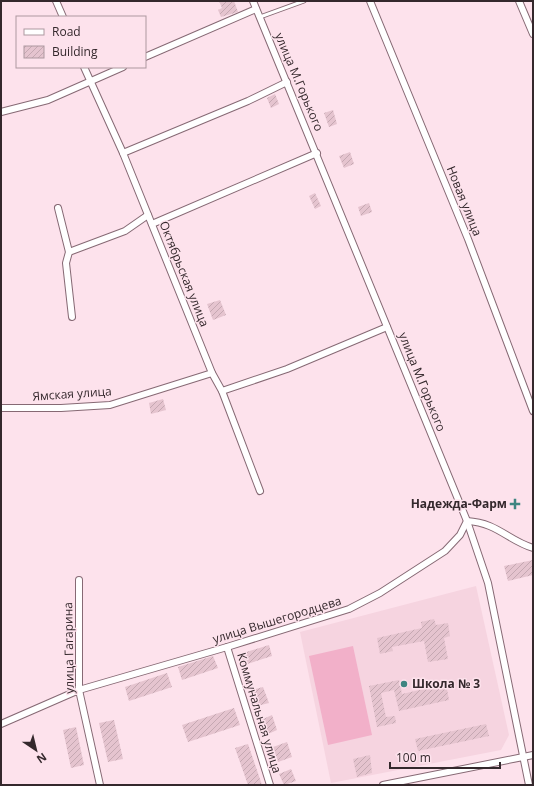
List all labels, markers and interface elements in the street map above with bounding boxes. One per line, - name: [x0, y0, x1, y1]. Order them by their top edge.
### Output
- legend: [16, 16, 146, 68]
- text: Road: [52, 23, 81, 40]
- street label: улица М.Горького: [271, 30, 328, 134]
- text: Building: [52, 43, 98, 60]
- street label: Новая улица: [443, 163, 486, 238]
- street label: Октябрьская улица: [156, 218, 213, 329]
- street label: улица М.Горького: [395, 330, 450, 434]
- street label: Ямская улица: [32, 382, 112, 405]
- place label: Надежда-Фарм: [411, 495, 507, 512]
- marker: Надежда-Фарм: [510, 499, 520, 509]
- street label: улица Вышегородцева: [210, 592, 343, 647]
- street label: улица Гагарина: [59, 602, 78, 694]
- street label: Коммунальная улица: [233, 651, 286, 775]
- place label: Школа № 3: [412, 675, 480, 692]
- marker: Школа № 3: [399, 679, 409, 689]
- north arrow: [16, 730, 56, 770]
- scale bar: [390, 744, 500, 770]
- text: 100 m: [396, 749, 431, 766]
- text: N: [34, 750, 50, 767]

